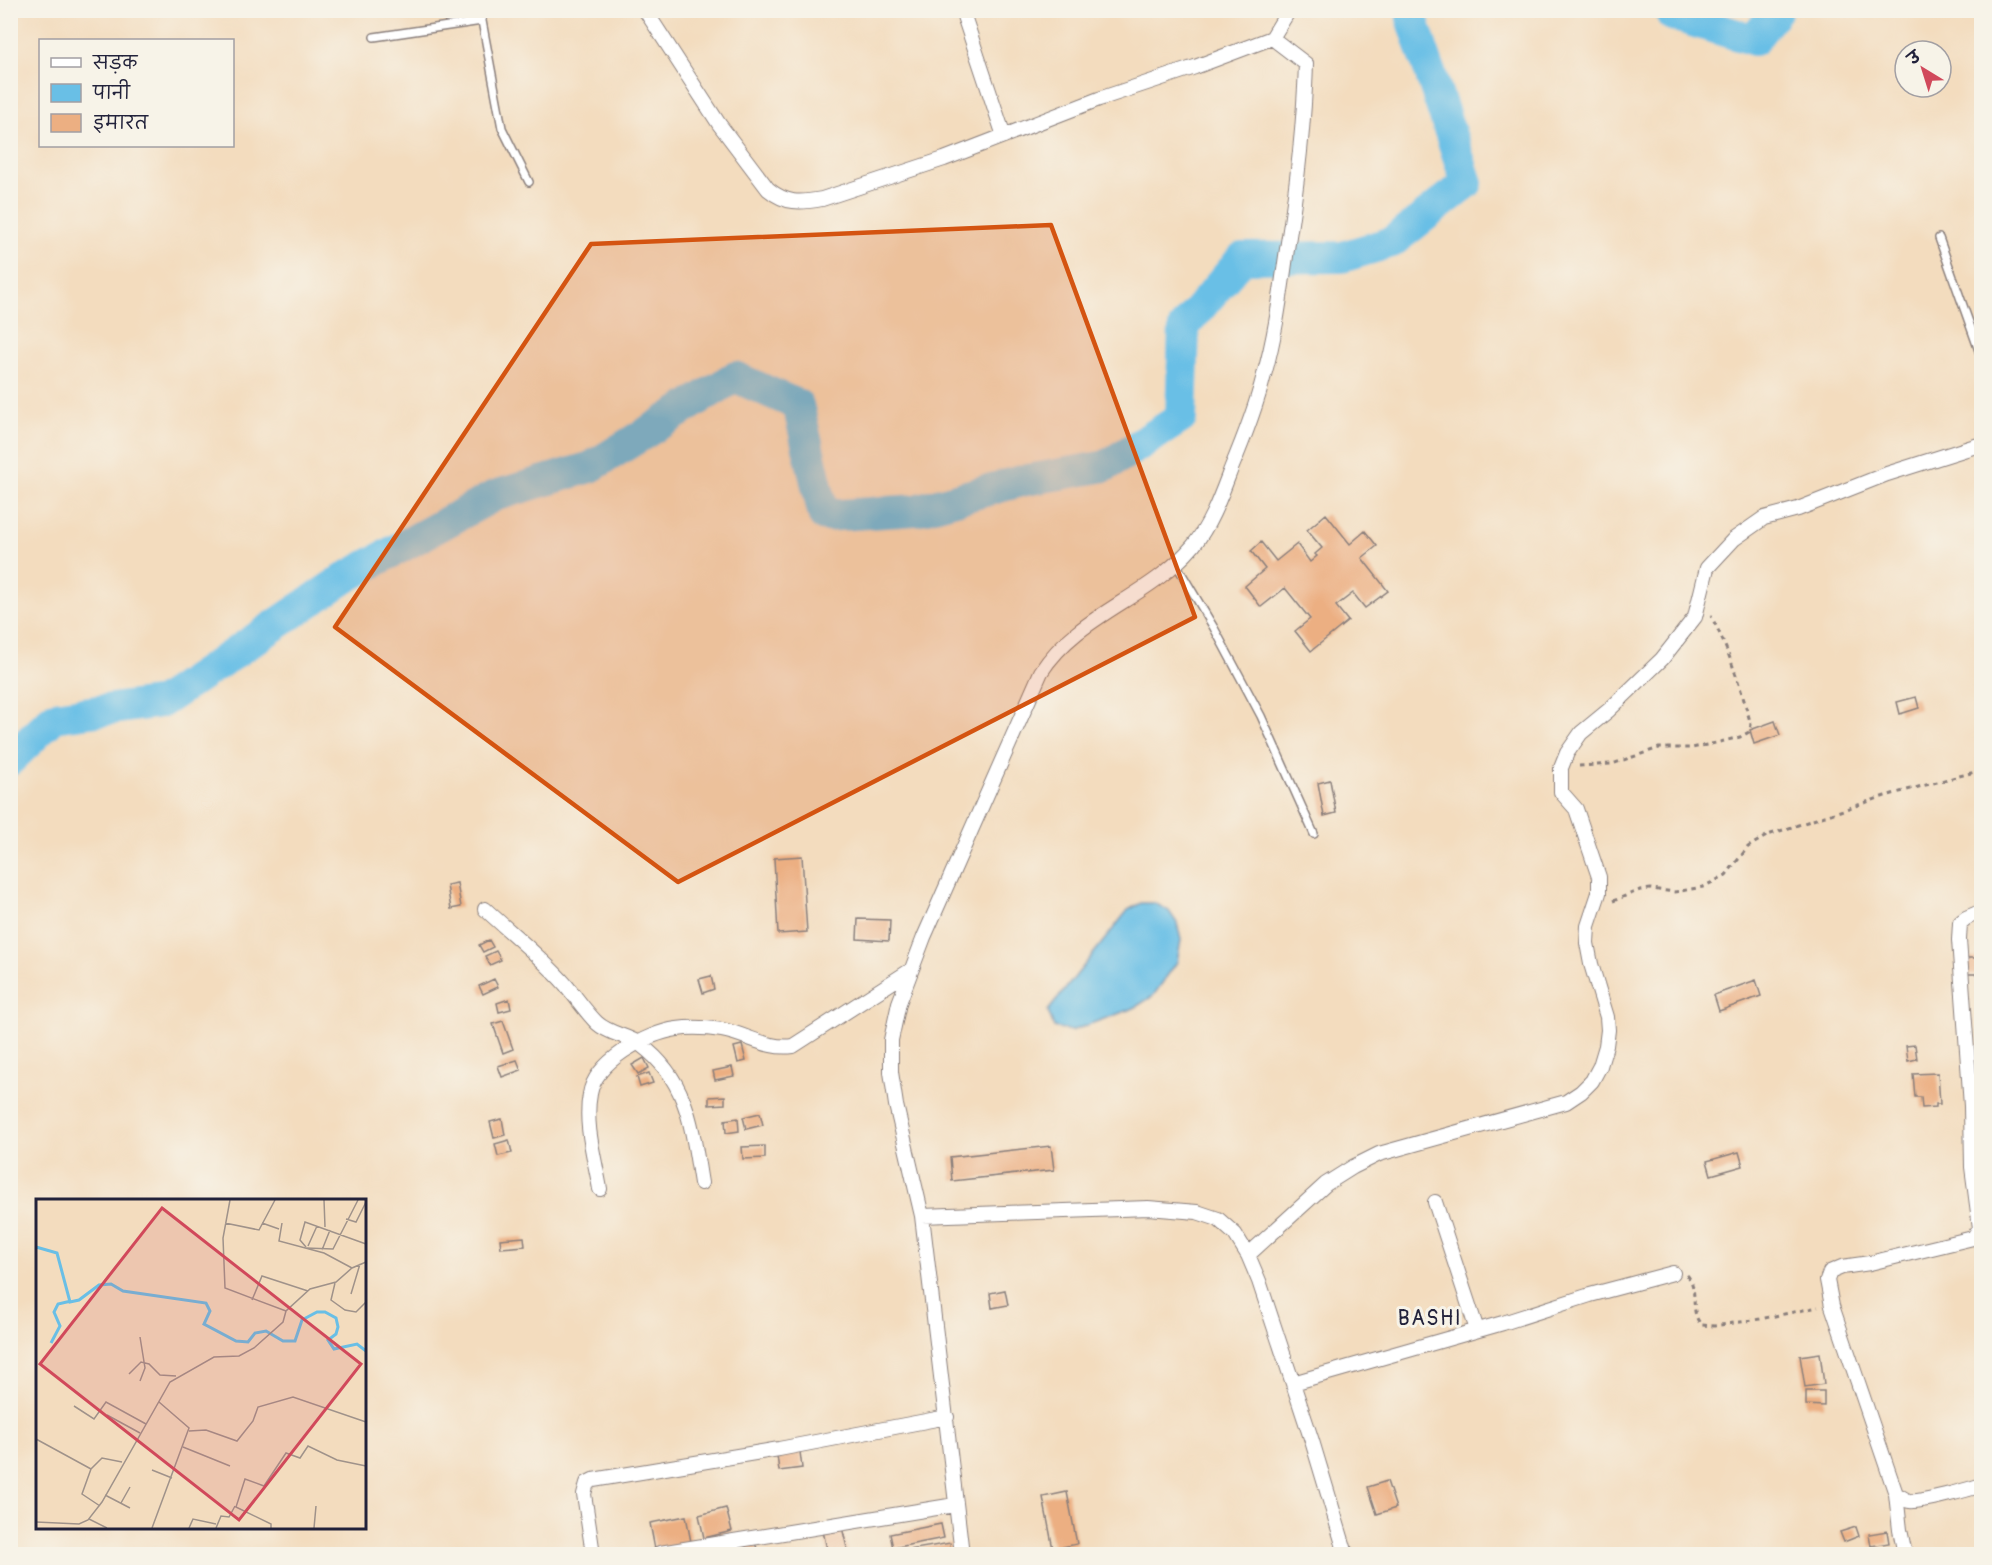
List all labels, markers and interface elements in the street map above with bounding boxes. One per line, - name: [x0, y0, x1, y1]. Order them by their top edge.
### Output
- legend: [39, 39, 234, 147]
- north arrow: [1893, 39, 1953, 99]
- text: उ: [1902, 46, 1926, 70]
- text: सड़क: [92, 52, 138, 75]
- text: पानी: [92, 79, 131, 105]
- text: इमारत: [93, 112, 149, 135]
- inset map: [36, 1199, 366, 1529]
- district label: BASHI: [1398, 1305, 1462, 1332]

